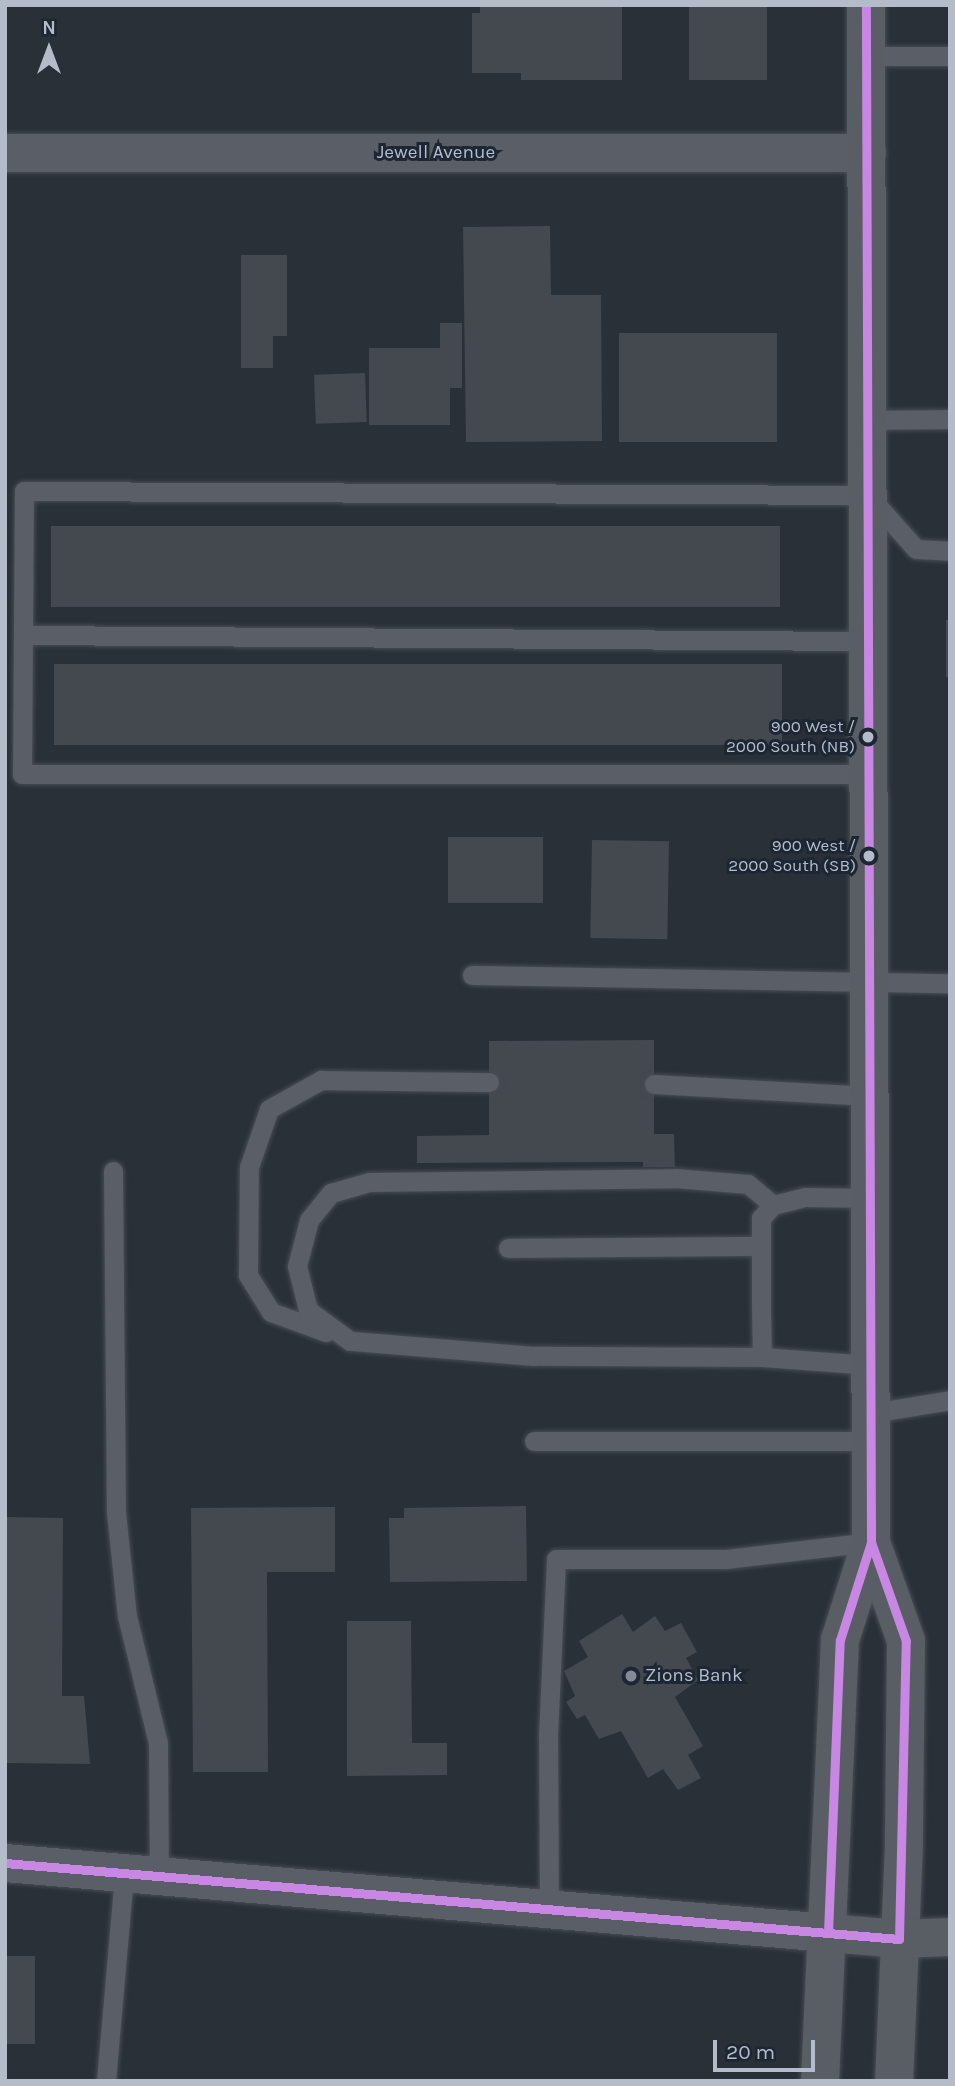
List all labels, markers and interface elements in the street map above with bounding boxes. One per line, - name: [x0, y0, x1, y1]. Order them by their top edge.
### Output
- north arrow: [14, 14, 84, 84]
- text: N: [42, 17, 56, 39]
- street label: Jewell Avenue: [377, 142, 495, 164]
- place label: 900 West / 2000 South (NB): [726, 717, 855, 757]
- marker: 900 West / 2000 South (NB): [861, 730, 875, 744]
- place label: 900 West / 2000 South (SB): [728, 836, 856, 876]
- marker: 900 West / 2000 South (SB): [862, 849, 876, 863]
- place label: Zions Bank: [645, 1665, 743, 1687]
- marker: Zions Bank: [623, 1668, 639, 1684]
- scale bar: [717, 2026, 818, 2070]
- text: 20 m: [726, 2040, 775, 2064]

